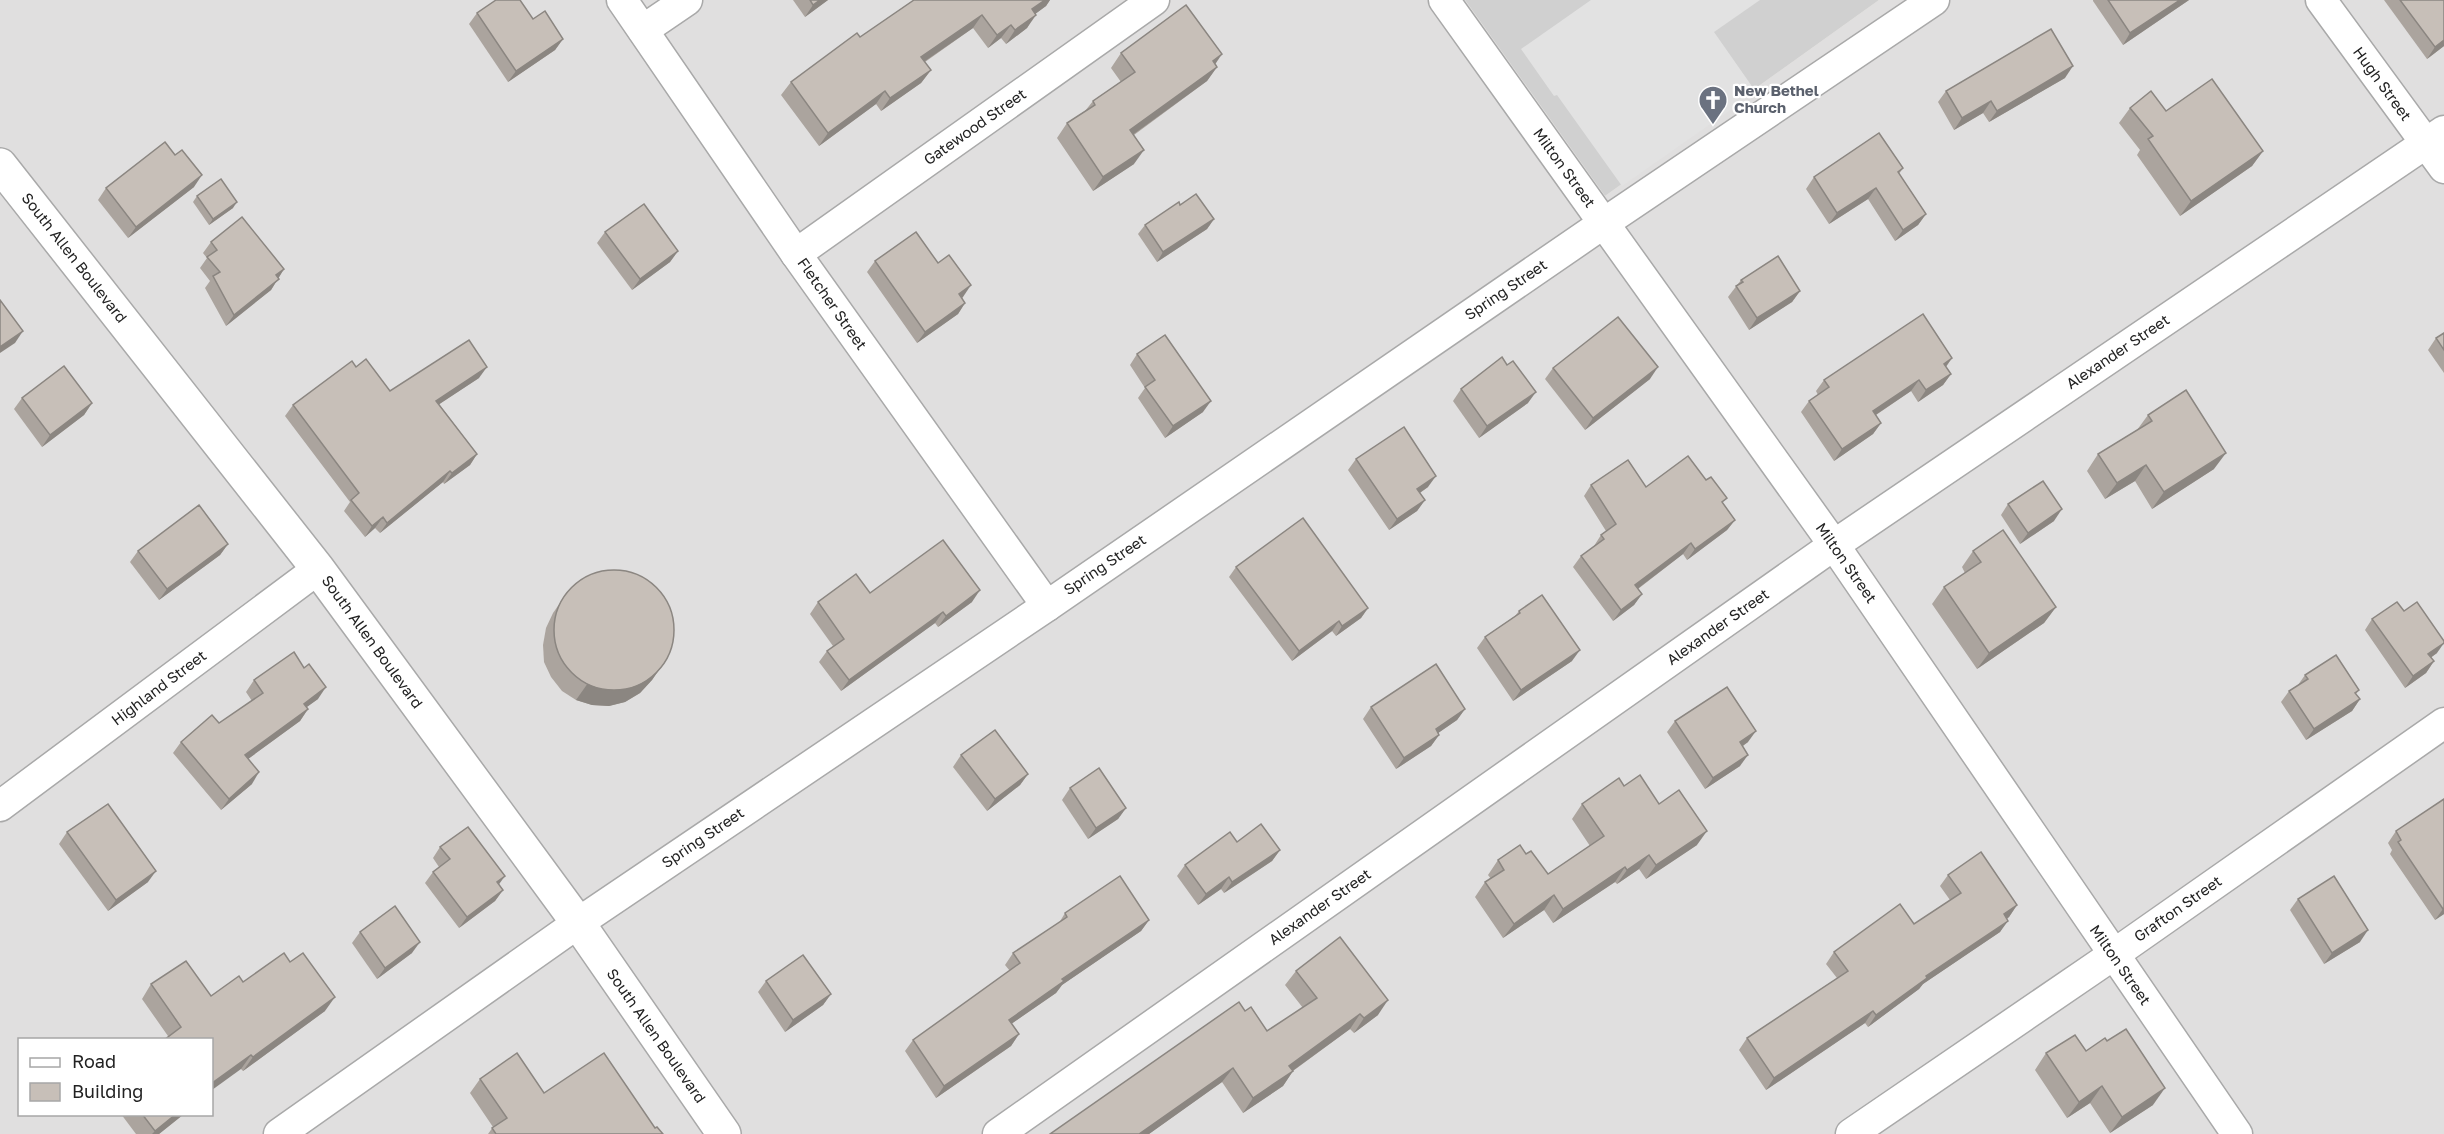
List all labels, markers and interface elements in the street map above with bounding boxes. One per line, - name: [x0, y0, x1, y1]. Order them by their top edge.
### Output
- street label: Hugh Street: [2350, 43, 2416, 124]
- place label: New Bethel Church: [1734, 81, 1819, 116]
- street label: Gatewood Street: [920, 84, 1029, 168]
- church icon: New Bethel Church: [1697, 84, 1729, 126]
- street label: Milton Street: [1530, 124, 1600, 211]
- street label: South Allen Boulevard: [18, 189, 131, 326]
- street label: Fletcher Street: [794, 254, 871, 353]
- street label: Spring Street: [1461, 255, 1550, 323]
- street label: Alexander Street: [2062, 310, 2172, 392]
- street label: Milton Street: [1813, 519, 1881, 606]
- street label: Spring Street: [1060, 530, 1149, 598]
- street label: South Allen Boulevard: [318, 571, 427, 711]
- street label: Alexander Street: [1663, 584, 1772, 668]
- street label: Highland Street: [108, 646, 209, 729]
- street label: Spring Street: [658, 803, 747, 871]
- street label: Alexander Street: [1265, 864, 1374, 948]
- street label: Grafton Street: [2130, 871, 2225, 945]
- street label: Milton Street: [2087, 921, 2155, 1008]
- street label: South Allen Boulevard: [604, 965, 710, 1106]
- legend: [18, 1038, 213, 1116]
- text: Road: [72, 1050, 116, 1072]
- text: Building: [72, 1080, 143, 1102]

